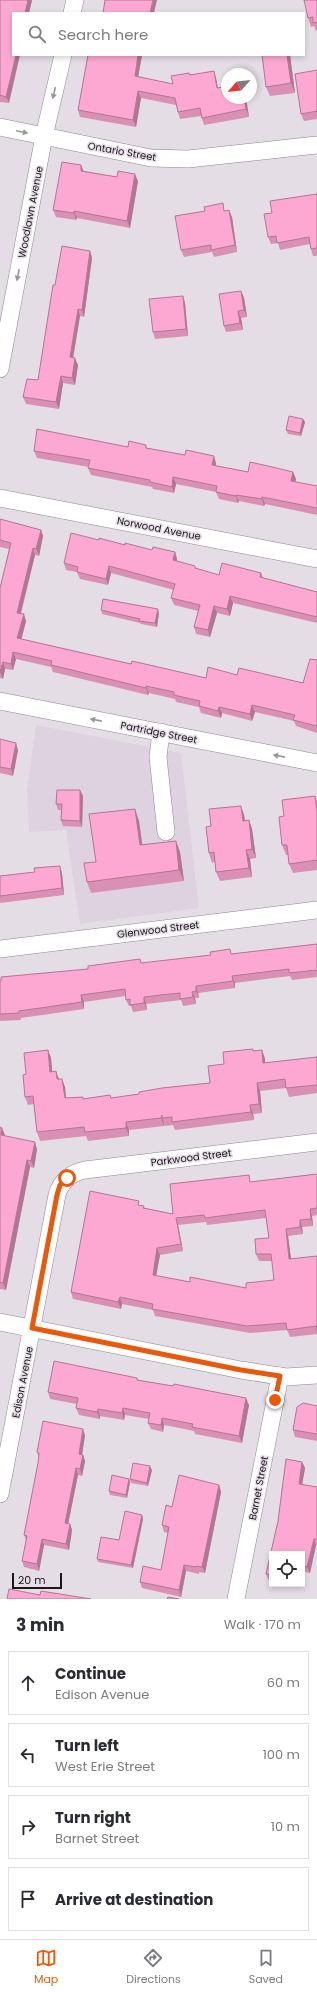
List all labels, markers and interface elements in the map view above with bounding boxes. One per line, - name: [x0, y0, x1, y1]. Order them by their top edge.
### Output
- search box: [12, 12, 305, 56]
- icon: search: [26, 23, 48, 45]
- text: Search here: [58, 24, 148, 45]
- north arrow: [221, 68, 257, 104]
- one-way arrow: [51, 87, 57, 99]
- one-way arrow: [16, 129, 28, 135]
- street label: Ontario Street: [87, 138, 158, 165]
- street label: Woodlawn Avenue: [14, 165, 47, 259]
- one-way arrow: [15, 269, 21, 282]
- street label: Norwood Avenue: [116, 513, 202, 544]
- one-way arrow: [90, 716, 102, 722]
- street label: Partridge Street: [119, 718, 199, 747]
- one-way arrow: [273, 752, 285, 758]
- street label: Glenwood Street: [116, 917, 200, 942]
- street label: Parkwood Street: [150, 1145, 233, 1170]
- route start: [58, 1169, 76, 1187]
- street label: Edison Avenue: [8, 1345, 37, 1419]
- route end: [266, 1391, 284, 1409]
- street label: Barnet Street: [245, 1455, 272, 1521]
- map controls: [269, 1551, 305, 1587]
- button: locate: [269, 1551, 305, 1587]
- scale bar: [12, 1571, 62, 1590]
- text: 20 m: [18, 1572, 46, 1588]
- text: 3 min: [16, 1613, 64, 1637]
- text: Walk · 170 m: [224, 1615, 301, 1634]
- text: Continue: [55, 1663, 126, 1684]
- icon: ahead: [17, 1672, 39, 1694]
- text: 60 m: [267, 1673, 300, 1692]
- text: Edison Avenue: [55, 1685, 149, 1704]
- text: Turn left: [55, 1735, 119, 1756]
- icon: left: [17, 1744, 39, 1766]
- text: 100 m: [263, 1745, 300, 1764]
- text: West Erie Street: [55, 1757, 155, 1776]
- text: Turn right: [55, 1807, 131, 1828]
- icon: right: [17, 1816, 39, 1838]
- text: 10 m: [271, 1817, 300, 1836]
- text: Barnet Street: [55, 1829, 139, 1848]
- icon: arrive: [17, 1888, 39, 1910]
- text: Arrive at destination: [55, 1889, 213, 1910]
- tab: Map: [34, 1947, 58, 1988]
- tab: Directions: [126, 1947, 181, 1988]
- tab: Saved: [249, 1947, 283, 1988]

